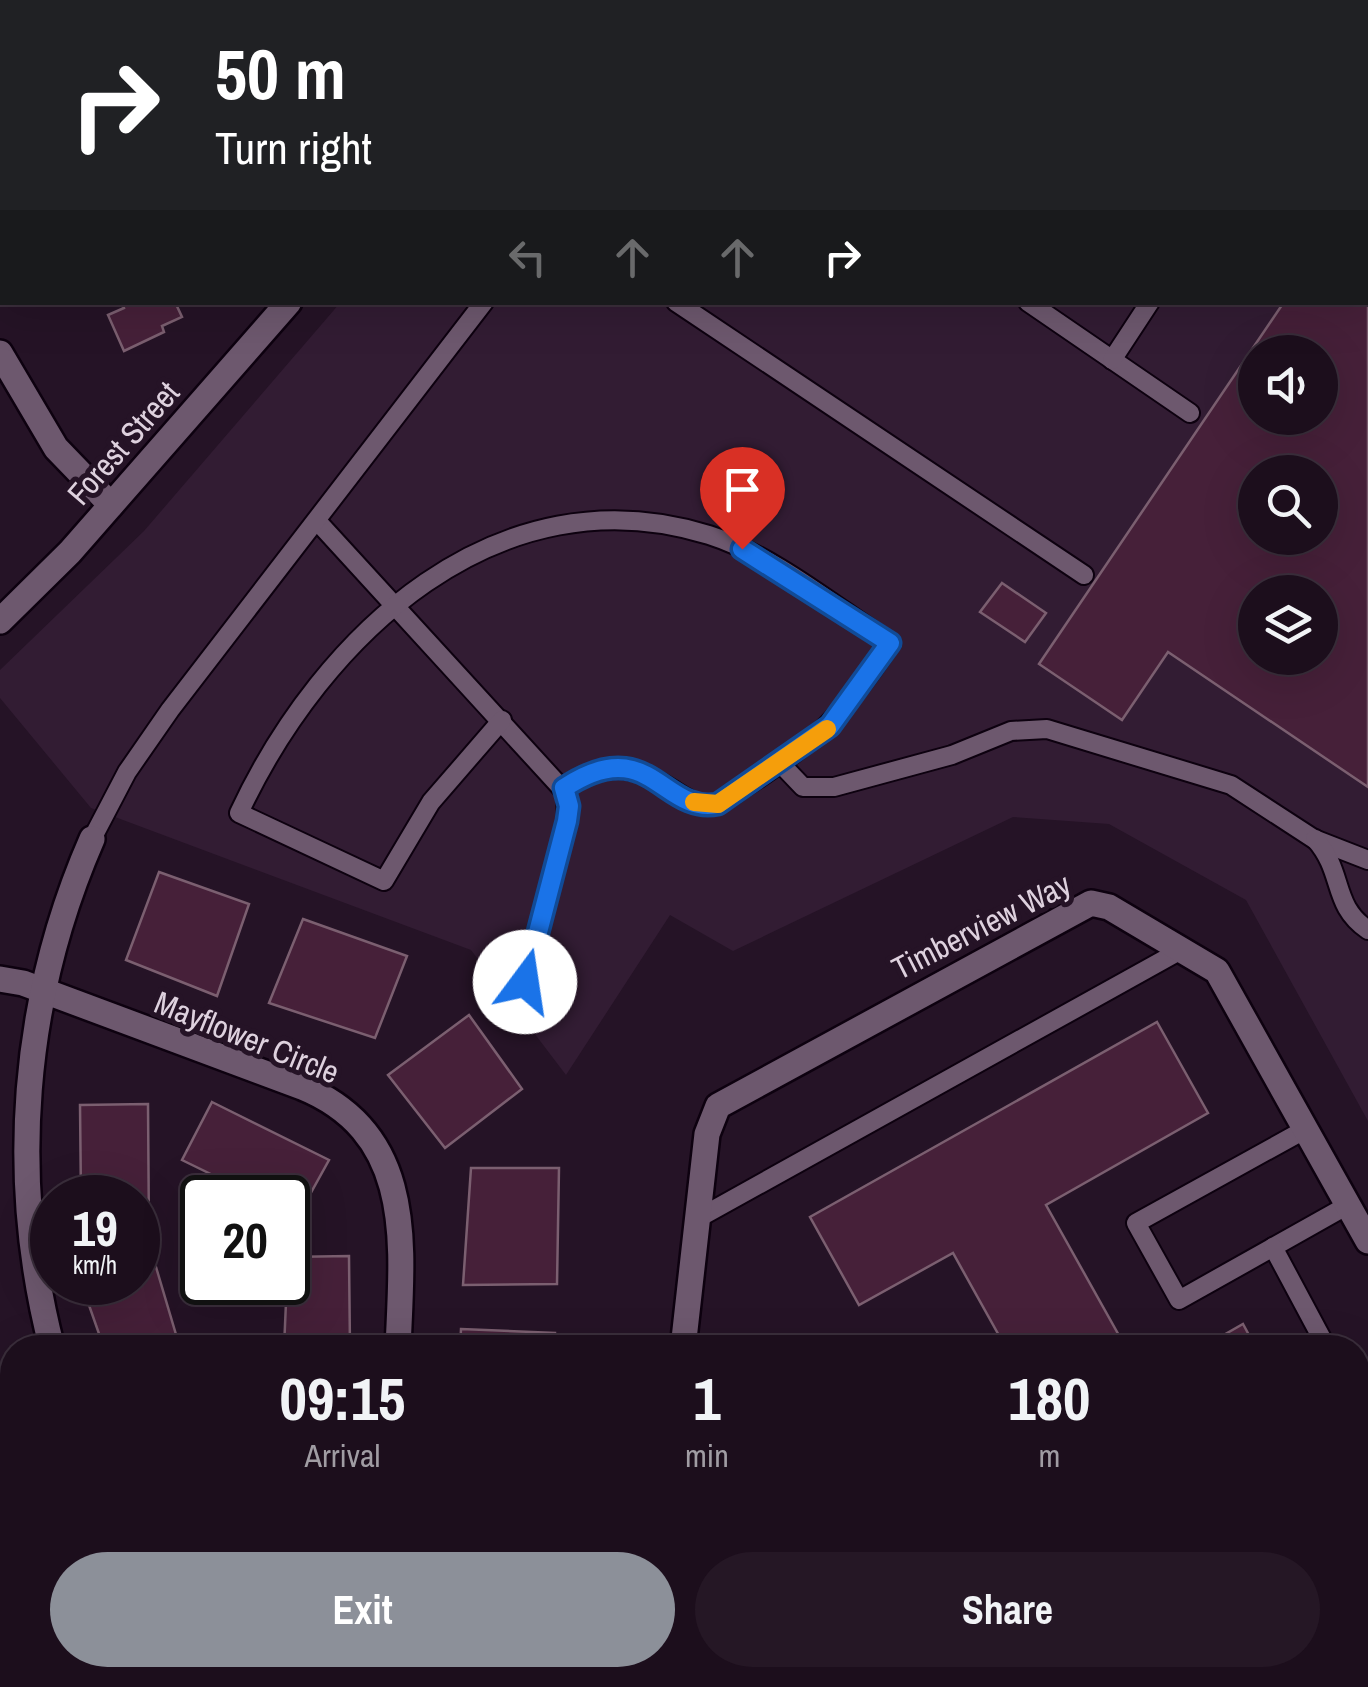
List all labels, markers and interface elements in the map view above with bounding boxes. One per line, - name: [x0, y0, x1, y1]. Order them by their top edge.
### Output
- text: 50 m: [215, 27, 346, 121]
- icon: right: [50, 40, 180, 170]
- text: Turn right: [215, 117, 372, 178]
- icon: left: [500, 230, 555, 285]
- icon: ahead: [605, 230, 660, 285]
- icon: ahead: [710, 230, 765, 285]
- icon: right: [815, 230, 870, 285]
- map controls: [1238, 335, 1338, 675]
- button: sound: [1238, 335, 1338, 435]
- street label: Forest Street: [57, 372, 189, 514]
- pin: [700, 447, 785, 550]
- button: search: [1238, 455, 1338, 555]
- icon: arrive: [715, 462, 770, 517]
- button: layers: [1238, 575, 1338, 675]
- street label: Timberview Way: [884, 863, 1078, 989]
- position arrow: [473, 930, 577, 1034]
- street label: Mayflower Circle: [148, 980, 346, 1094]
- speed limit sign: 20: [180, 1175, 310, 1305]
- text: 19: [72, 1194, 118, 1262]
- text: km/h: [73, 1248, 117, 1282]
- text: 09:15: [280, 1358, 405, 1439]
- text: 1: [693, 1358, 721, 1439]
- text: 180: [1008, 1358, 1090, 1439]
- text: Arrival: [305, 1434, 380, 1477]
- text: min: [685, 1434, 729, 1477]
- text: m: [1038, 1434, 1060, 1477]
- button: Exit: [50, 1552, 675, 1667]
- button: Share: [695, 1552, 1320, 1667]

